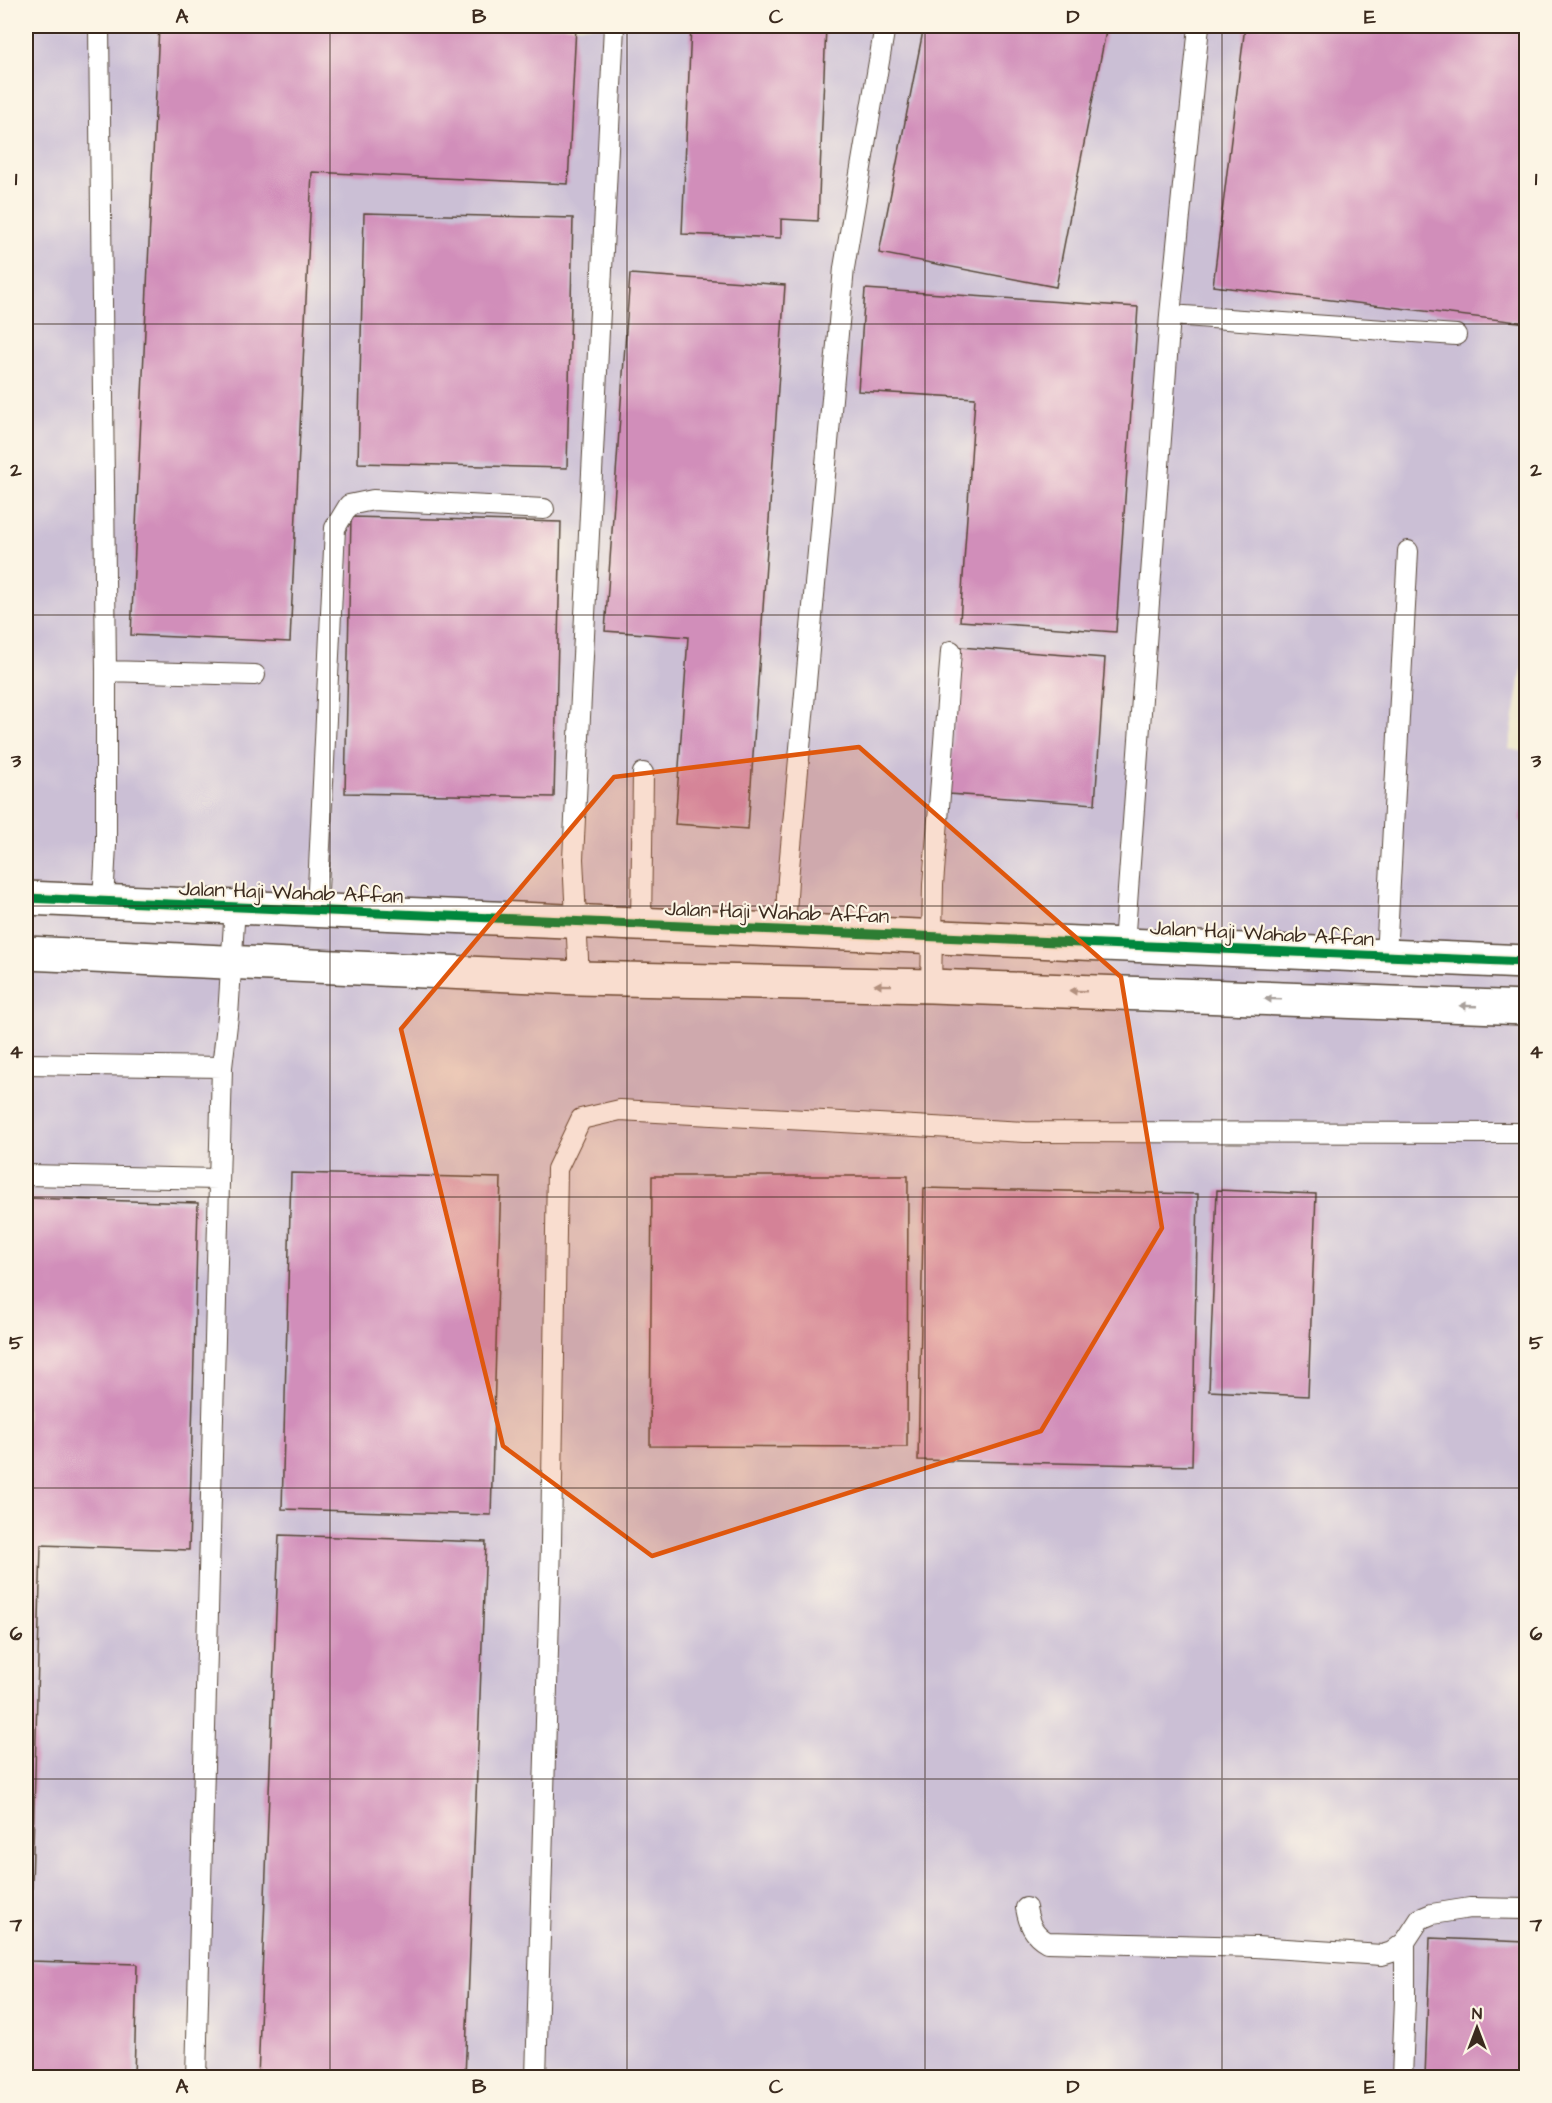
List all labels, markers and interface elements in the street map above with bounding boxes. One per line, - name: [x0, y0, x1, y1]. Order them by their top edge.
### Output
- text: A: [176, 3, 189, 31]
- text: B: [472, 3, 487, 31]
- text: C: [769, 3, 784, 31]
- text: D: [1067, 3, 1080, 31]
- text: E: [1364, 3, 1376, 31]
- text: 1: [15, 165, 18, 193]
- text: 1: [1535, 165, 1538, 193]
- text: 2: [9, 456, 22, 484]
- text: 2: [1529, 456, 1542, 484]
- text: 3: [10, 747, 22, 775]
- text: 3: [1530, 747, 1542, 775]
- street label: Jalan Haji Wahab Affan: [178, 874, 404, 911]
- street label: Jalan Haji Wahab Affan: [664, 894, 890, 931]
- street label: Jalan Haji Wahab Affan: [1149, 913, 1375, 954]
- one-way arrow: [874, 980, 893, 989]
- one-way arrow: [1069, 987, 1088, 996]
- one-way arrow: [1264, 994, 1283, 1003]
- one-way arrow: [1459, 1001, 1478, 1011]
- text: 4: [9, 1038, 23, 1066]
- text: 4: [1529, 1038, 1543, 1066]
- text: 5: [9, 1329, 24, 1357]
- text: 5: [1529, 1329, 1544, 1357]
- text: 6: [10, 1620, 23, 1648]
- text: 6: [1530, 1620, 1543, 1648]
- text: 7: [9, 1911, 23, 1939]
- text: 7: [1529, 1911, 1543, 1939]
- north arrow: [1447, 1998, 1507, 2058]
- text: N: [1472, 2003, 1482, 2025]
- text: A: [176, 2073, 189, 2101]
- text: B: [472, 2073, 487, 2101]
- text: C: [769, 2073, 784, 2101]
- text: D: [1067, 2073, 1080, 2101]
- text: E: [1364, 2073, 1376, 2101]

